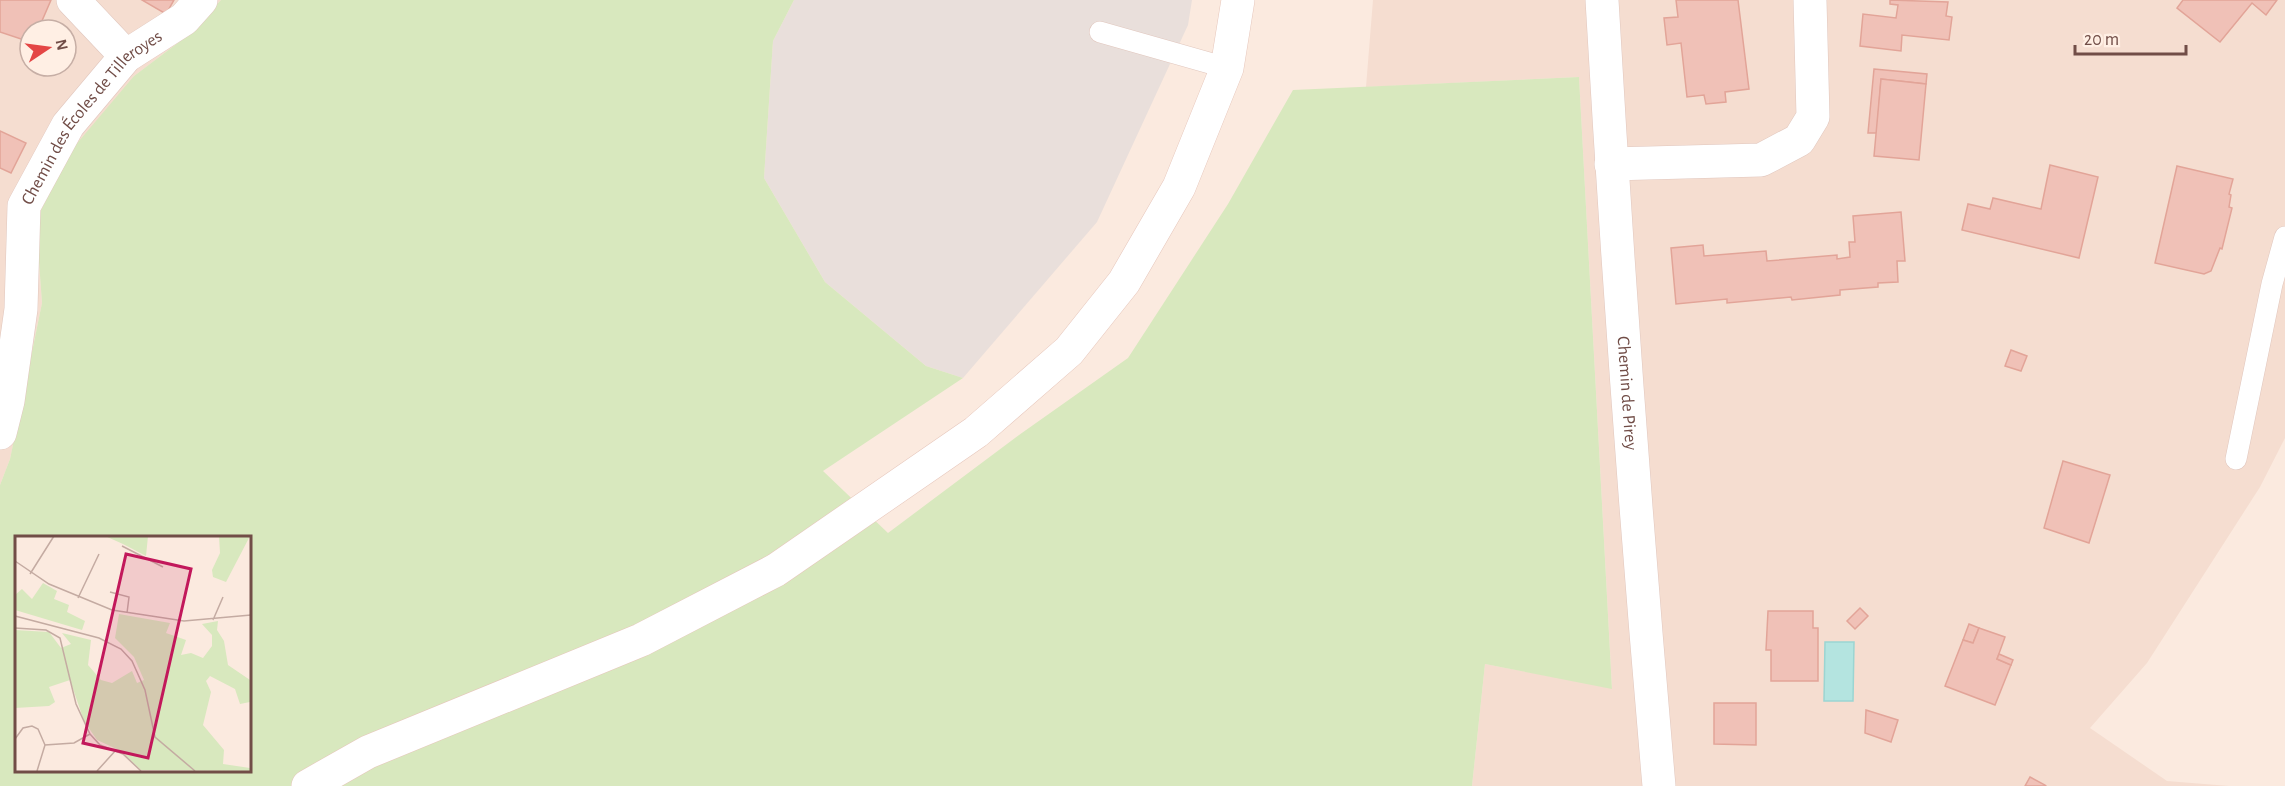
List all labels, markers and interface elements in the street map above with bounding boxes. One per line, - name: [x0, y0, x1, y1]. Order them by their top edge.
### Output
- north arrow: [18, 18, 78, 78]
- scale bar: [2075, 18, 2186, 56]
- street label: Chemin des Écoles de Tilleroyes: [19, 27, 166, 208]
- text: 20 m: [2084, 31, 2119, 49]
- text: N: [53, 38, 71, 52]
- street label: Chemin de Pirey: [1613, 336, 1640, 451]
- inset map: [15, 536, 250, 771]

